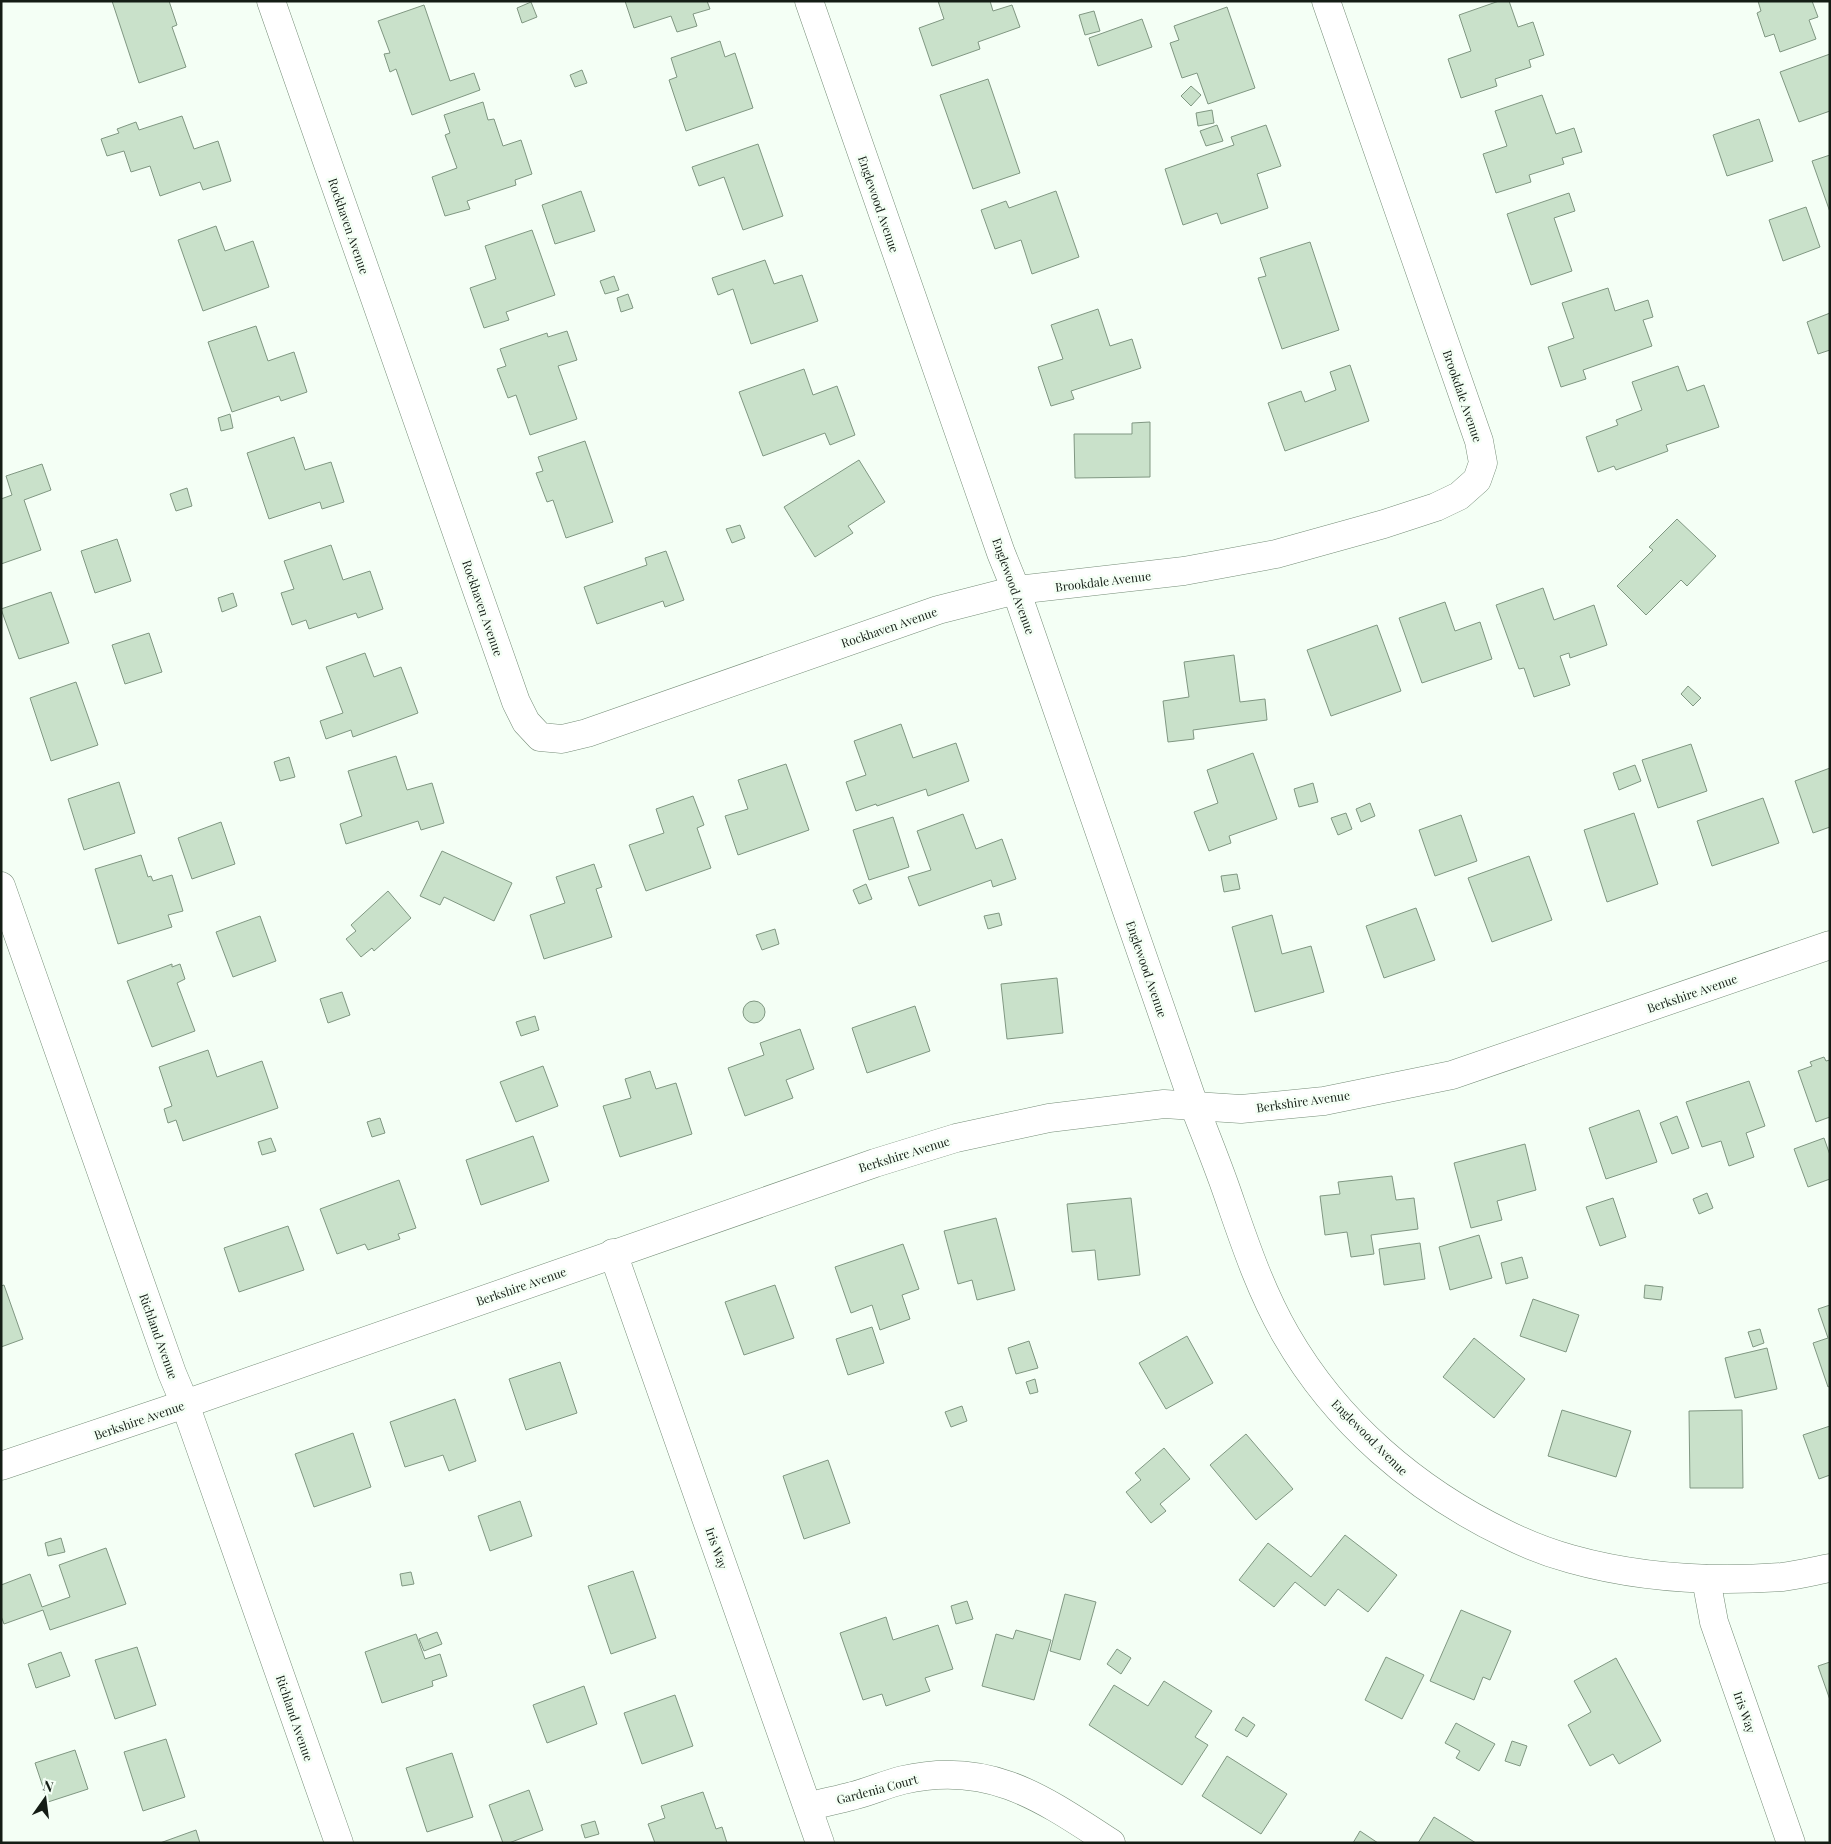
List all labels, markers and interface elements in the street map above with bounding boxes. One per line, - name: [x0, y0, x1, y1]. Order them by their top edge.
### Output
- street label: Englewood Avenue: [855, 153, 903, 255]
- street label: Rockhaven Avenue: [325, 176, 373, 276]
- street label: Brookdale Avenue: [1440, 348, 1486, 444]
- street label: Englewood Avenue: [989, 536, 1039, 636]
- street label: Rockhaven Avenue: [459, 558, 507, 658]
- street label: Brookdale Avenue: [1054, 567, 1152, 595]
- street label: Rockhaven Avenue: [839, 603, 939, 651]
- street label: Englewood Avenue: [1123, 918, 1171, 1020]
- street label: Berkshire Avenue: [1645, 970, 1739, 1016]
- street label: Berkshire Avenue: [1255, 1086, 1351, 1116]
- street label: Berkshire Avenue: [856, 1133, 952, 1175]
- street label: Berkshire Avenue: [474, 1263, 568, 1309]
- street label: Richland Avenue: [136, 1291, 182, 1381]
- street label: Englewood Avenue: [1328, 1395, 1412, 1479]
- street label: Berkshire Avenue: [92, 1397, 186, 1443]
- street label: Iris Way: [702, 1525, 732, 1571]
- street label: Richland Avenue: [273, 1673, 317, 1763]
- street label: Iris Way: [1730, 1689, 1760, 1735]
- street label: Gardenia Court: [835, 1770, 920, 1808]
- north arrow: [20, 1774, 70, 1824]
- text: N: [41, 1775, 55, 1796]

